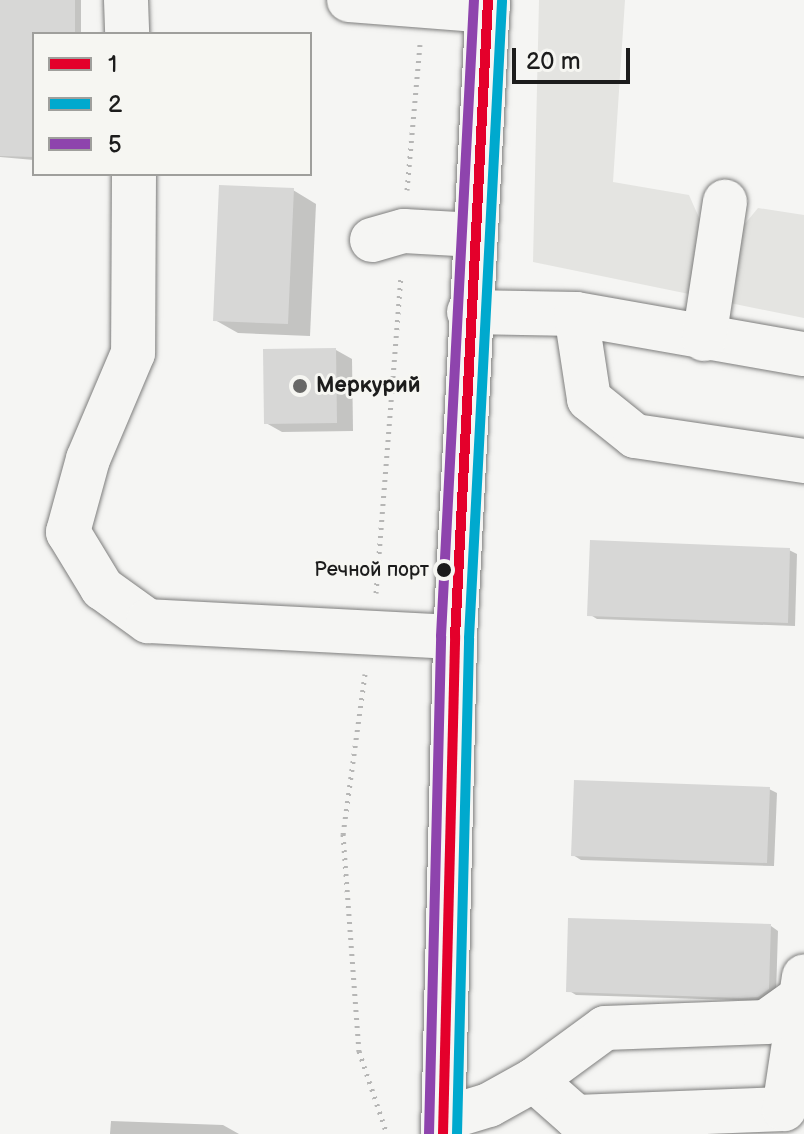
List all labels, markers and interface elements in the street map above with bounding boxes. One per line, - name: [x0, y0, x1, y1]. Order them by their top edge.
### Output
- legend: [32, 32, 312, 176]
- scale bar: [516, 32, 634, 82]
- text: 20 m: [526, 47, 581, 76]
- text: 1: [108, 50, 117, 79]
- text: 2: [108, 90, 122, 119]
- text: 5: [108, 130, 122, 159]
- place label: Меркурий: [316, 373, 420, 399]
- marker: Меркурий: [291, 377, 309, 395]
- place label: Речной порт: [314, 558, 429, 582]
- marker: Речной порт: [436, 562, 452, 578]

